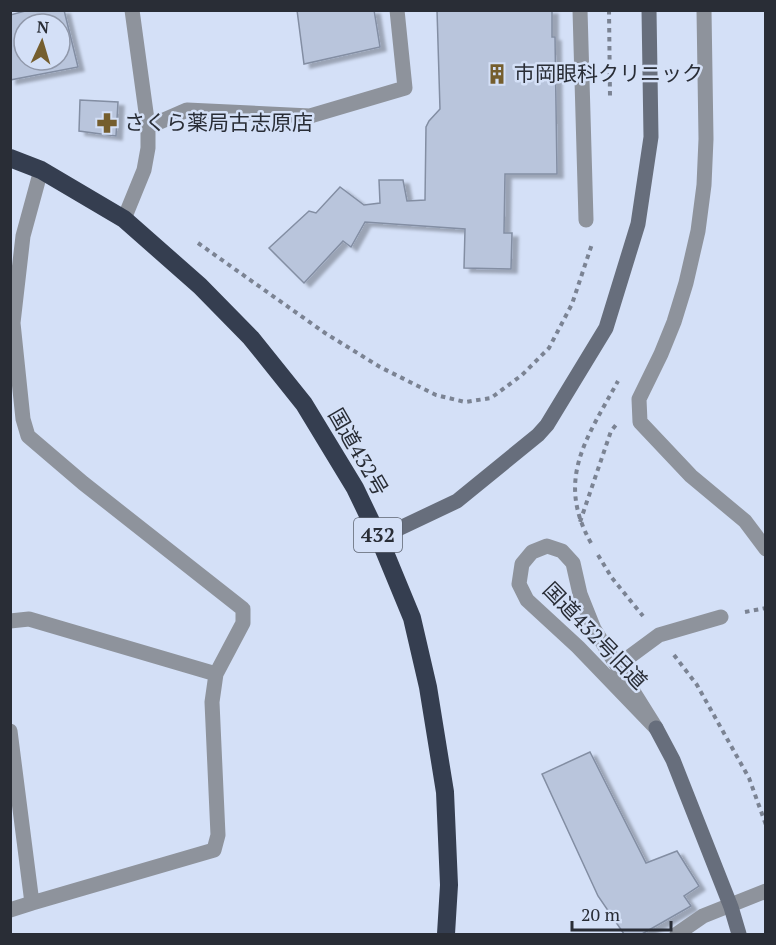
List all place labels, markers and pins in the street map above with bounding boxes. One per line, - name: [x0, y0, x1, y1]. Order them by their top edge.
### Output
- place label: 市岡眼科クリニック: [514, 59, 703, 87]
- building icon: 市岡眼科クリニック: [485, 62, 509, 86]
- place label: さくら薬局古志原店: [124, 108, 313, 136]
- pharmacy icon: さくら薬局古志原店: [95, 111, 119, 135]

